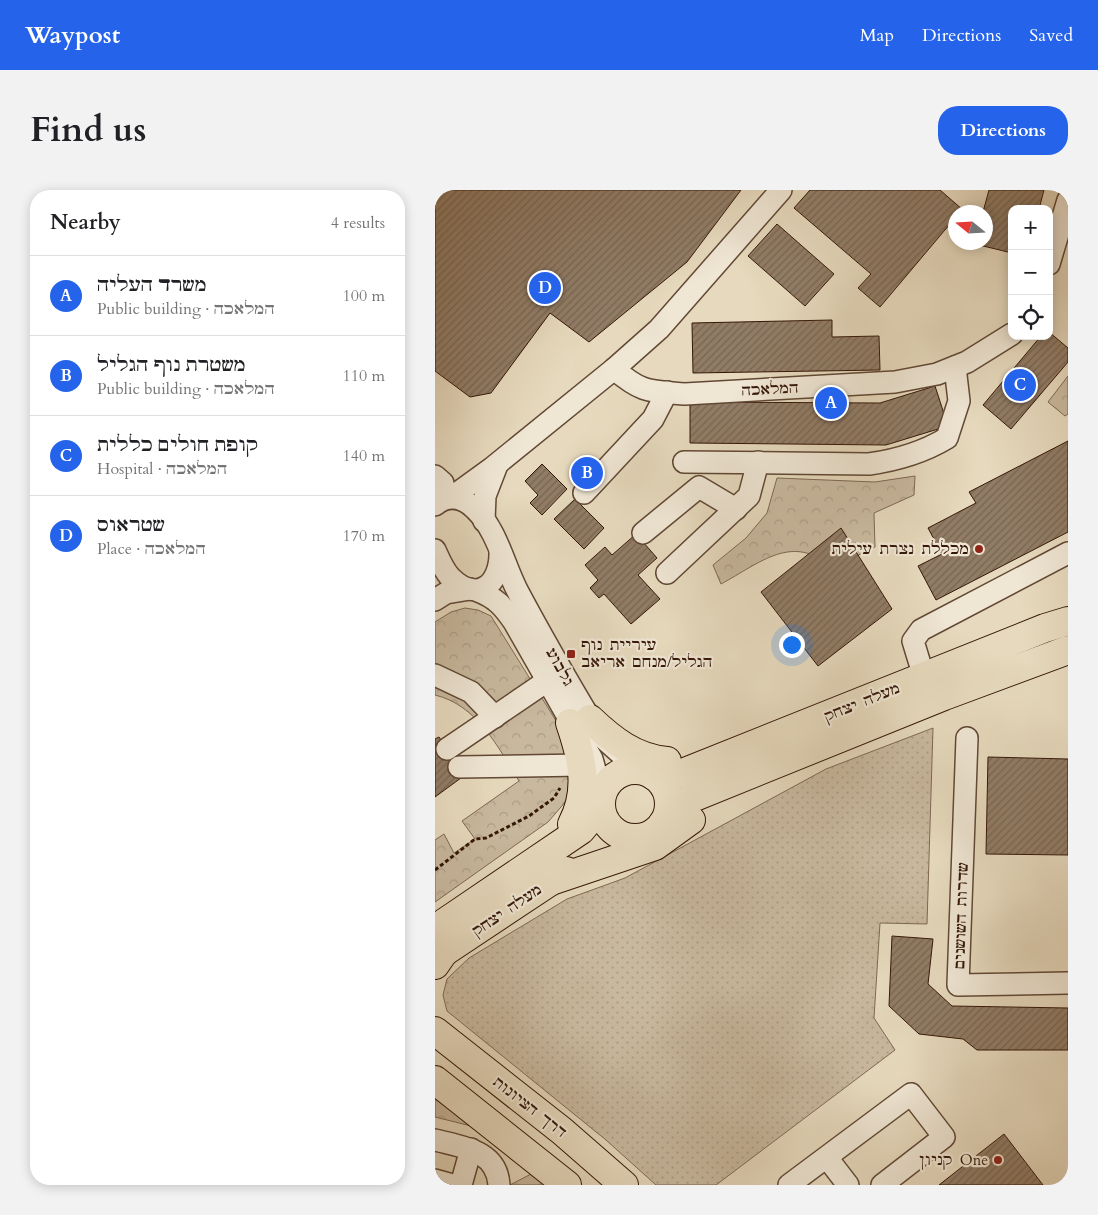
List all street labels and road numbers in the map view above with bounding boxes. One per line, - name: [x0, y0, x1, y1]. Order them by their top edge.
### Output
- street label: המלאכה: [741, 378, 799, 400]
- street label: גלבוע: [541, 644, 579, 690]
- street label: מעלה יצחק: [821, 678, 903, 726]
- street label: שדרות השושנים: [949, 862, 973, 970]
- street label: מעלה יצחק: [468, 879, 546, 941]
- street label: דרך הציונות: [489, 1072, 571, 1142]

